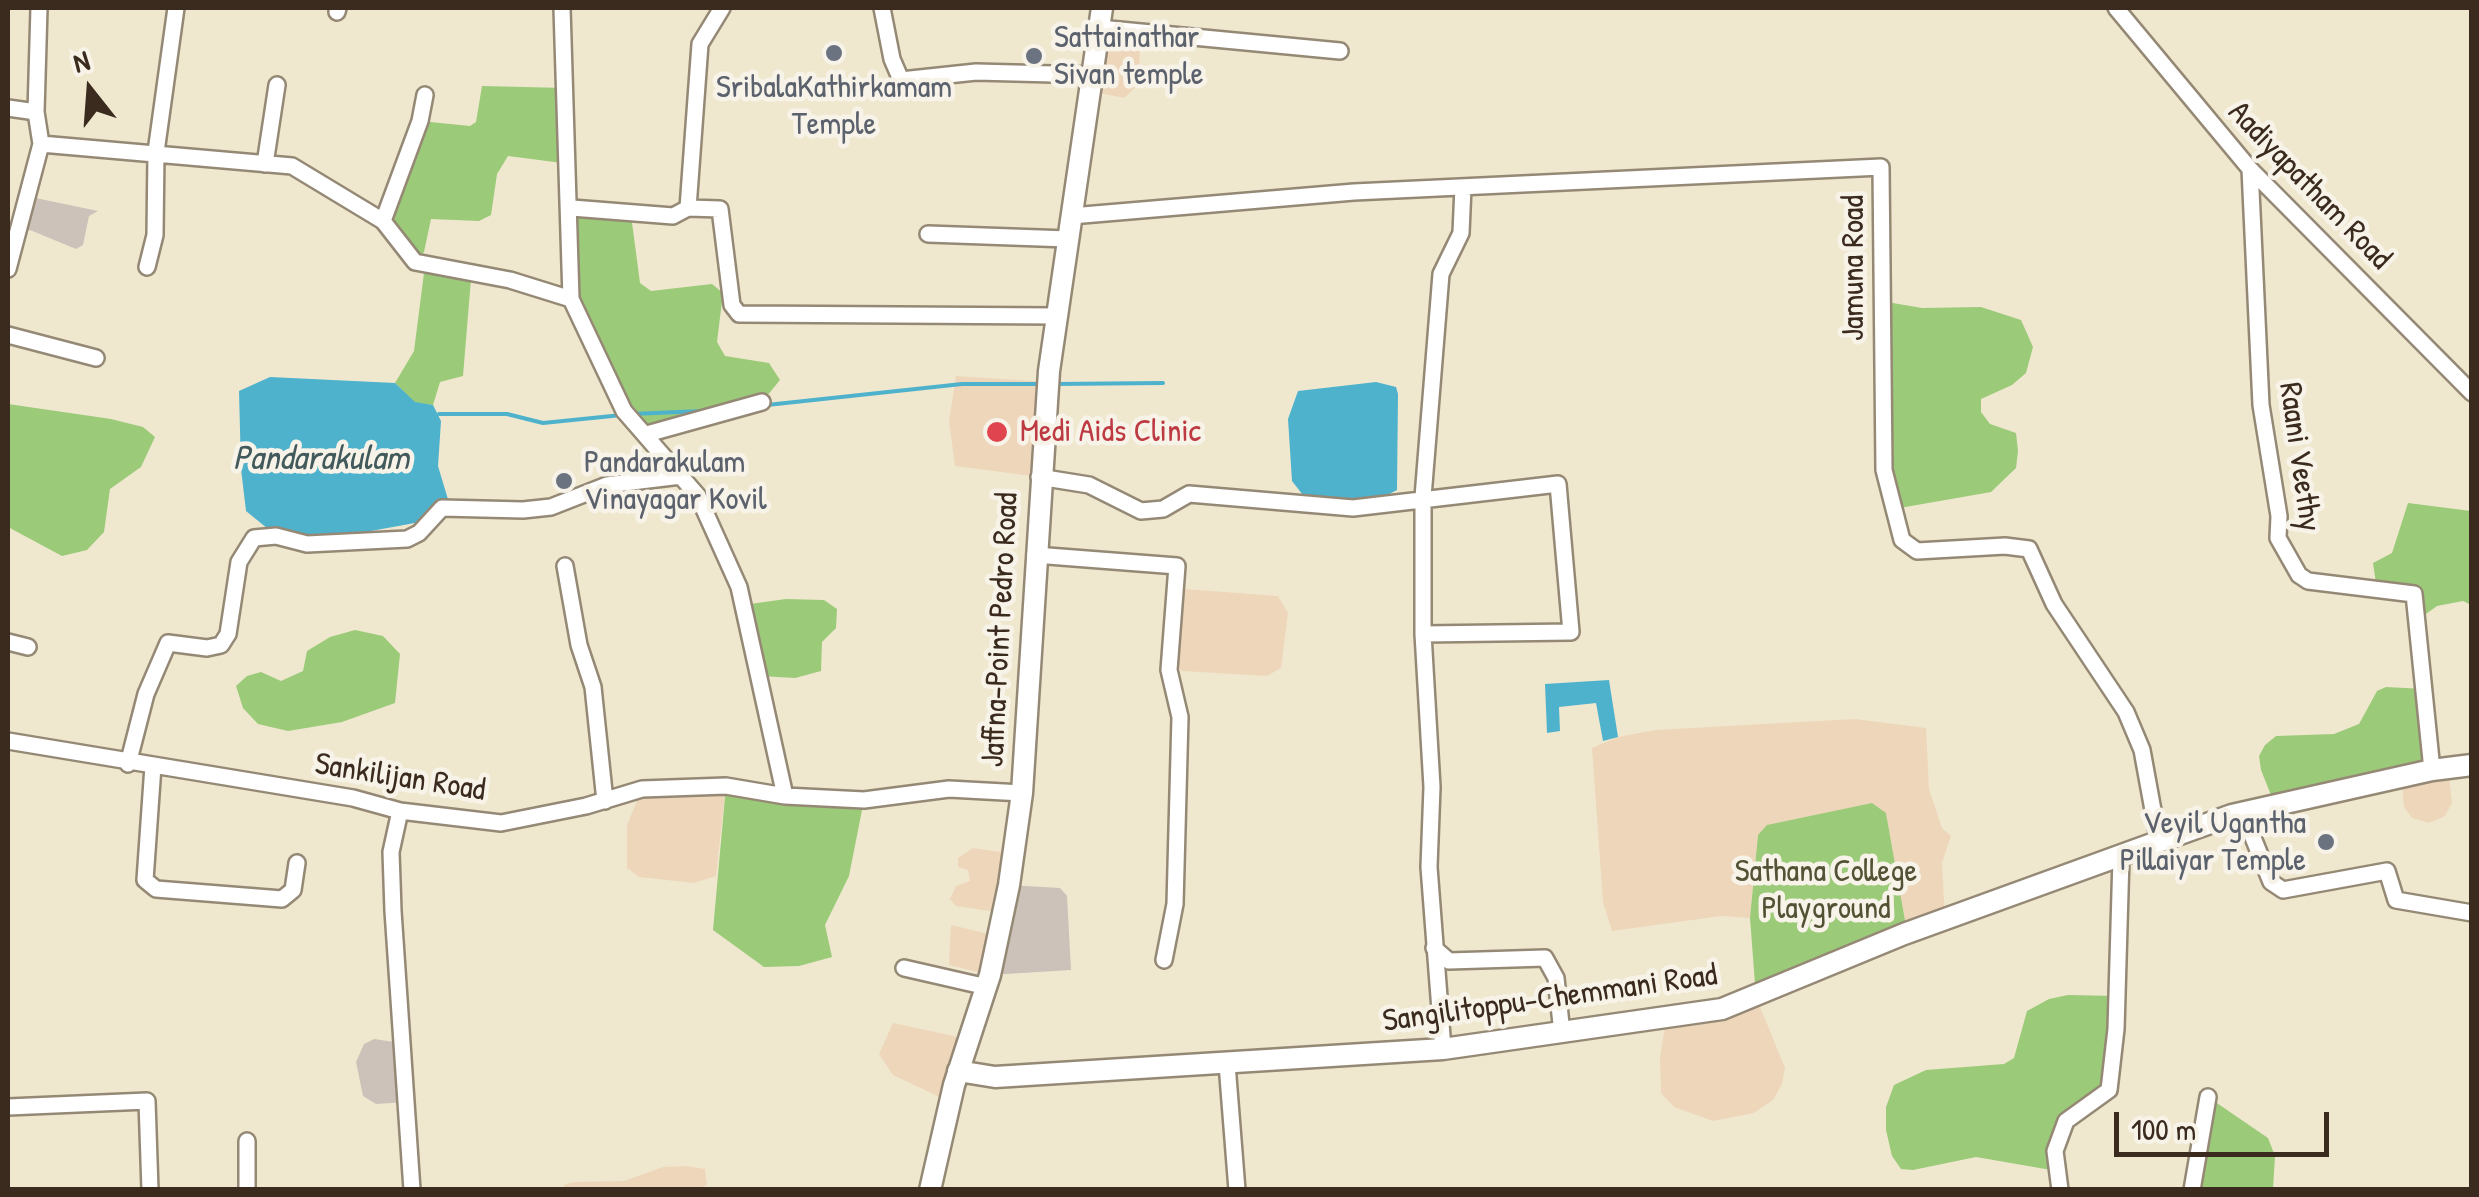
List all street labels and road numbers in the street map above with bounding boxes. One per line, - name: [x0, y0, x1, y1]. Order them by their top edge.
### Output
- street label: Aadiyapatham Road: [2219, 94, 2399, 278]
- street label: Jamuna Road: [1835, 195, 1873, 341]
- street label: Raani Veethy: [2270, 380, 2328, 534]
- street label: Jaffna-Point Pedro Road: [975, 492, 1027, 768]
- street label: Sankilijan Road: [312, 746, 488, 810]
- street label: Sangilitoppu-Chemmani Road: [1380, 957, 1720, 1041]

